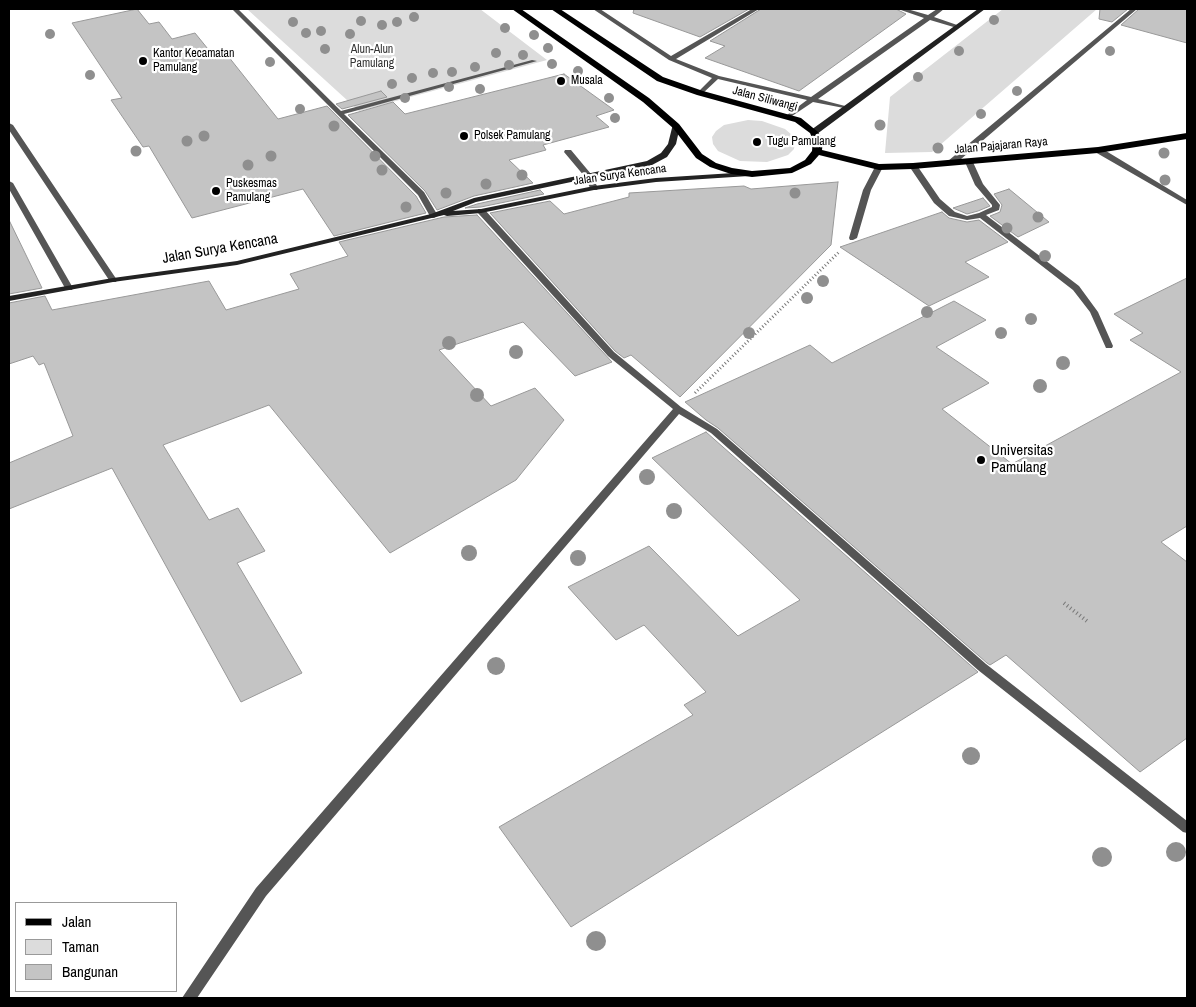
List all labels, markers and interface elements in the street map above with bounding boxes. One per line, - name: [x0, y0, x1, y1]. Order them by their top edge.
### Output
- park label: Alun-Alun Pamulang: [350, 43, 394, 71]
- place label: Kantor Kecamatan Pamulang: [153, 47, 235, 75]
- marker: Kantor Kecamatan Pamulang: [137, 55, 149, 67]
- place label: Musala: [571, 74, 603, 88]
- marker: Musala: [555, 75, 567, 87]
- street label: Jalan Siliwangi: [731, 83, 799, 115]
- place label: Polsek Pamulang: [474, 129, 551, 143]
- marker: Polsek Pamulang: [458, 130, 470, 142]
- place label: Tugu Pamulang: [767, 135, 836, 149]
- street label: Jalan Pajajaran Raya: [954, 135, 1048, 157]
- marker: Tugu Pamulang: [751, 136, 763, 148]
- street label: Jalan Surya Kencana: [573, 161, 667, 189]
- place label: Puskesmas Pamulang: [226, 177, 277, 205]
- marker: Puskesmas Pamulang: [210, 185, 222, 197]
- street label: Jalan Surya Kencana: [161, 230, 279, 268]
- place label: Universitas Pamulang: [991, 442, 1053, 477]
- marker: Universitas Pamulang: [975, 454, 987, 466]
- legend: [15, 902, 178, 992]
- text: Jalan: [62, 911, 91, 932]
- text: Taman: [62, 936, 99, 957]
- text: Bangunan: [62, 961, 118, 982]

